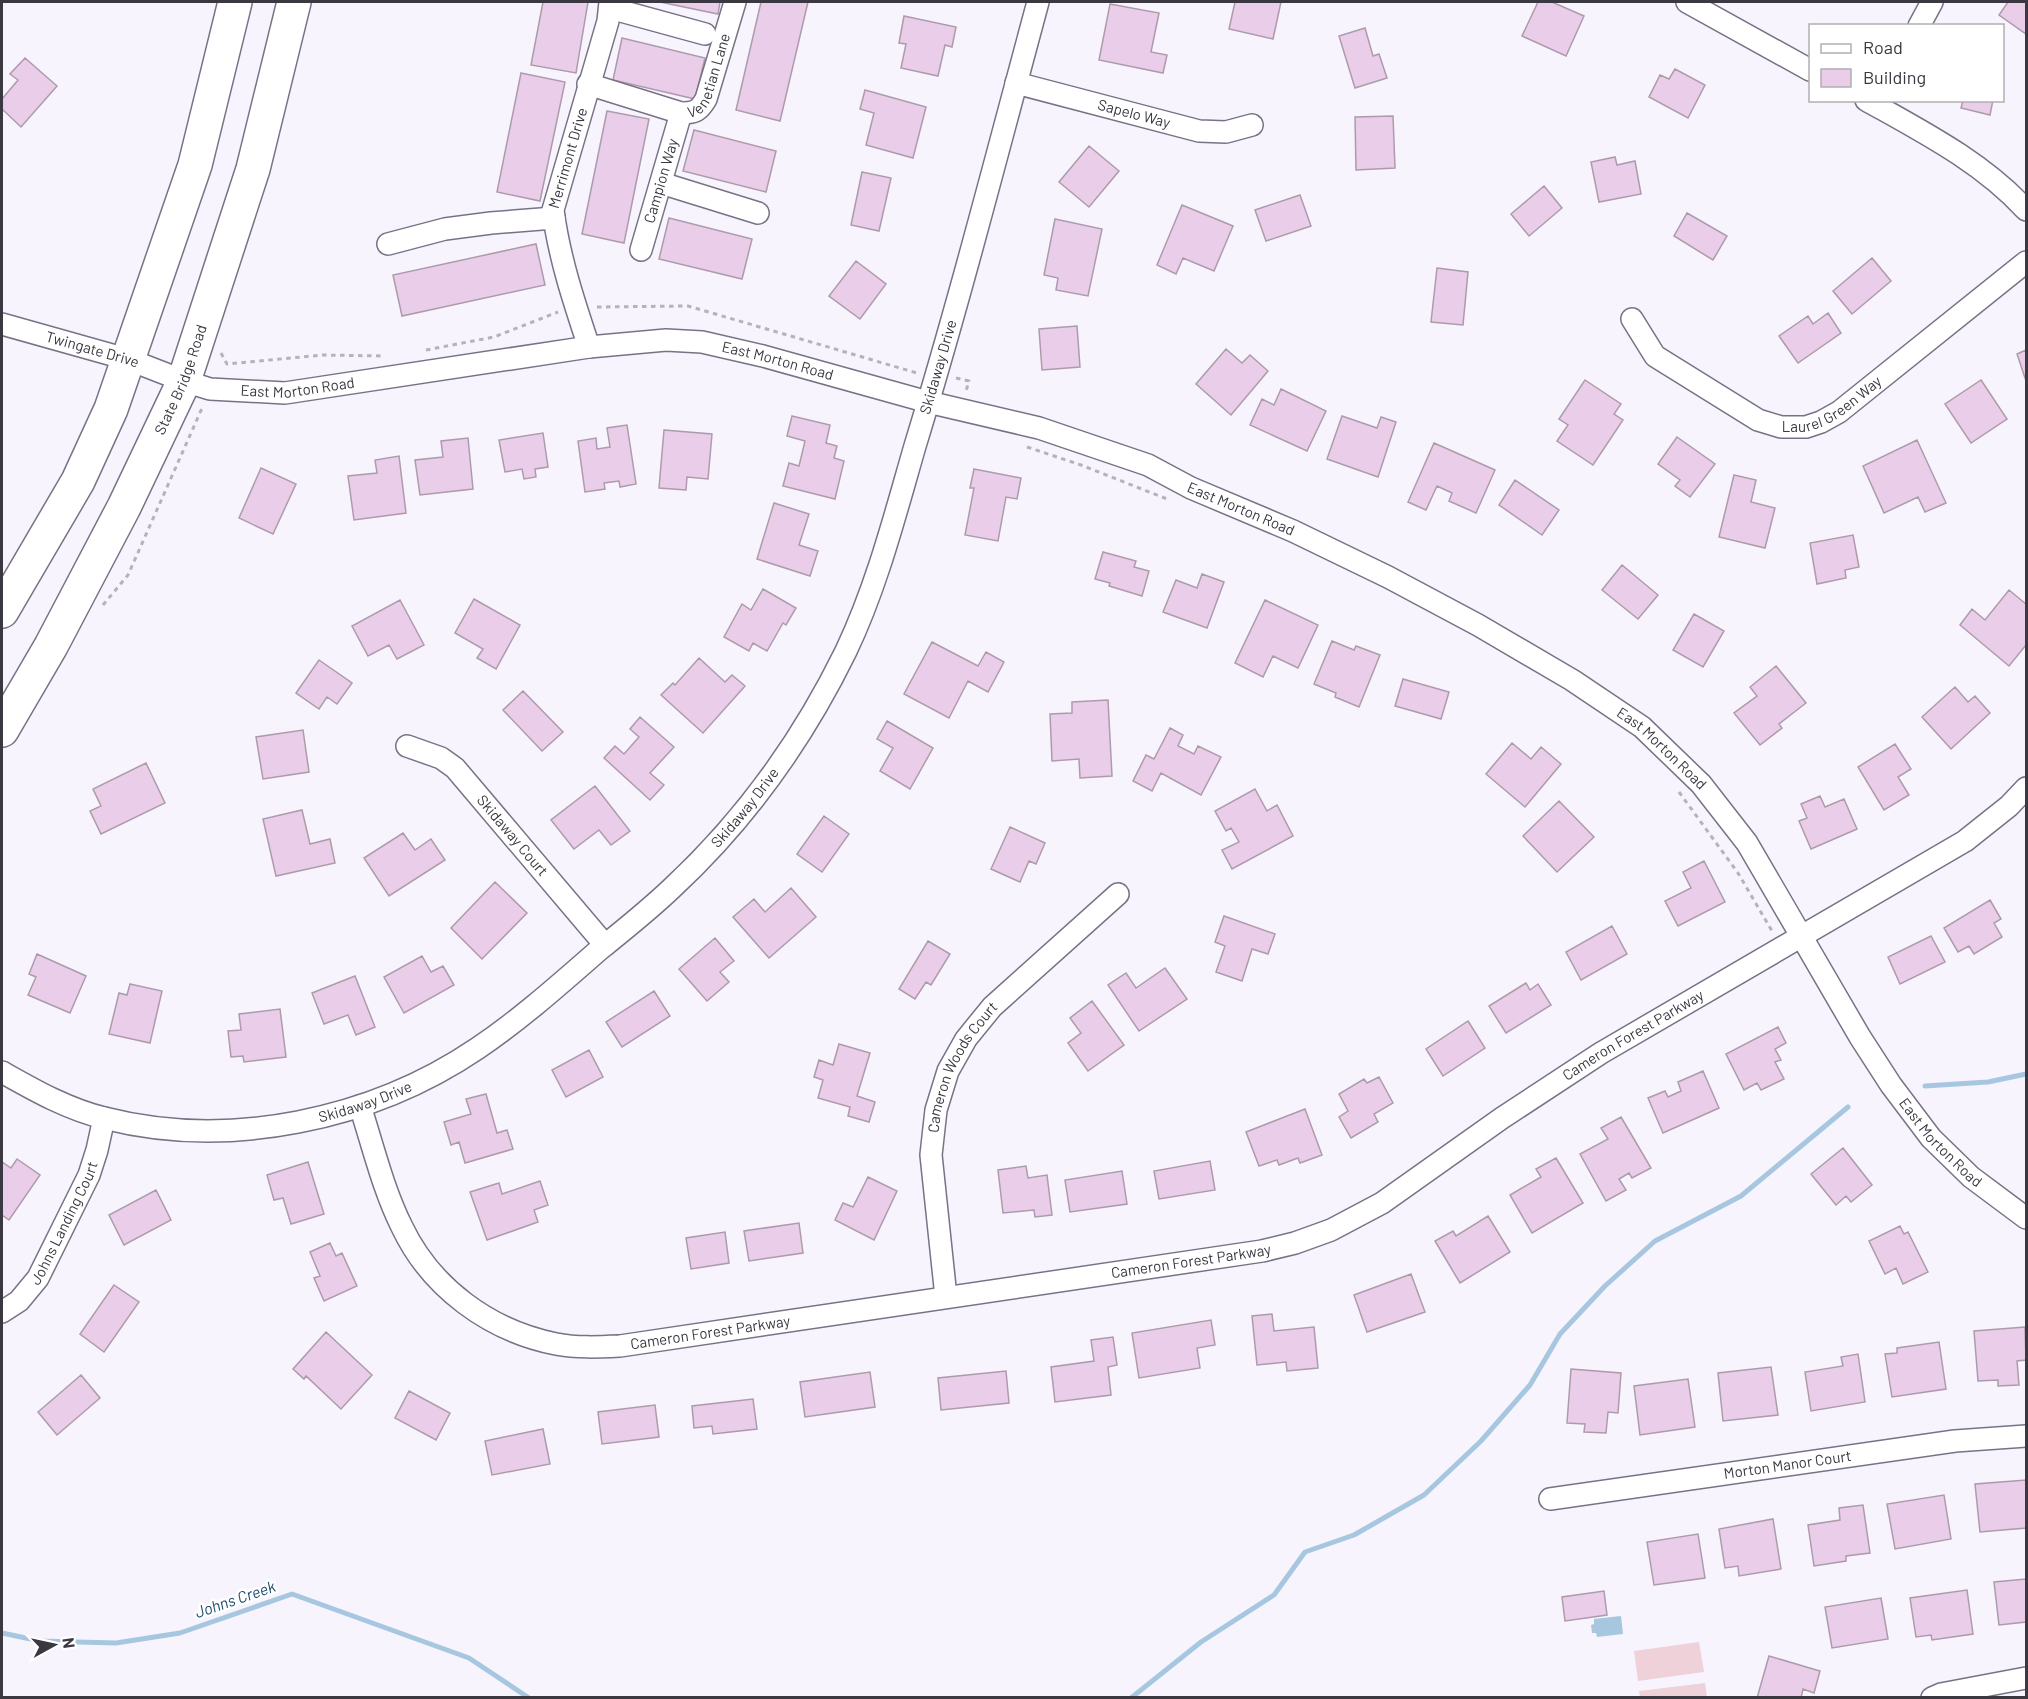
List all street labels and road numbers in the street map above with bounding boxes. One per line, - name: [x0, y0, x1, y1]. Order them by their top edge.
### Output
- street label: Venetian Lane: [685, 31, 733, 121]
- street label: Sapelo Way: [1096, 95, 1173, 131]
- street label: Merrimont Drive: [544, 105, 590, 210]
- street label: Campion Way: [639, 136, 681, 225]
- street label: Skidaway Drive: [915, 317, 960, 416]
- street label: State Bridge Road: [150, 322, 210, 437]
- street label: Twingate Drive: [44, 327, 142, 371]
- street label: East Morton Road: [720, 337, 836, 383]
- street label: Laurel Green Way: [1782, 372, 1885, 435]
- street label: East Morton Road: [240, 373, 356, 401]
- street label: East Morton Road: [1185, 478, 1298, 539]
- street label: East Morton Road: [1614, 703, 1711, 793]
- street label: Skidaway Drive: [707, 764, 782, 851]
- street label: Skidaway Court: [474, 791, 552, 879]
- street label: Cameron Forest Parkway: [1559, 985, 1707, 1084]
- street label: Cameron Woods Court: [924, 997, 1000, 1134]
- street label: Skidaway Drive: [317, 1077, 414, 1125]
- street label: East Morton Road: [1896, 1094, 1986, 1190]
- street label: Johns Landing Court: [26, 1159, 101, 1288]
- street label: Cameron Forest Parkway: [1110, 1239, 1273, 1281]
- street label: Cameron Forest Parkway: [629, 1311, 791, 1352]
- street label: Morton Manor Court: [1722, 1446, 1852, 1482]

